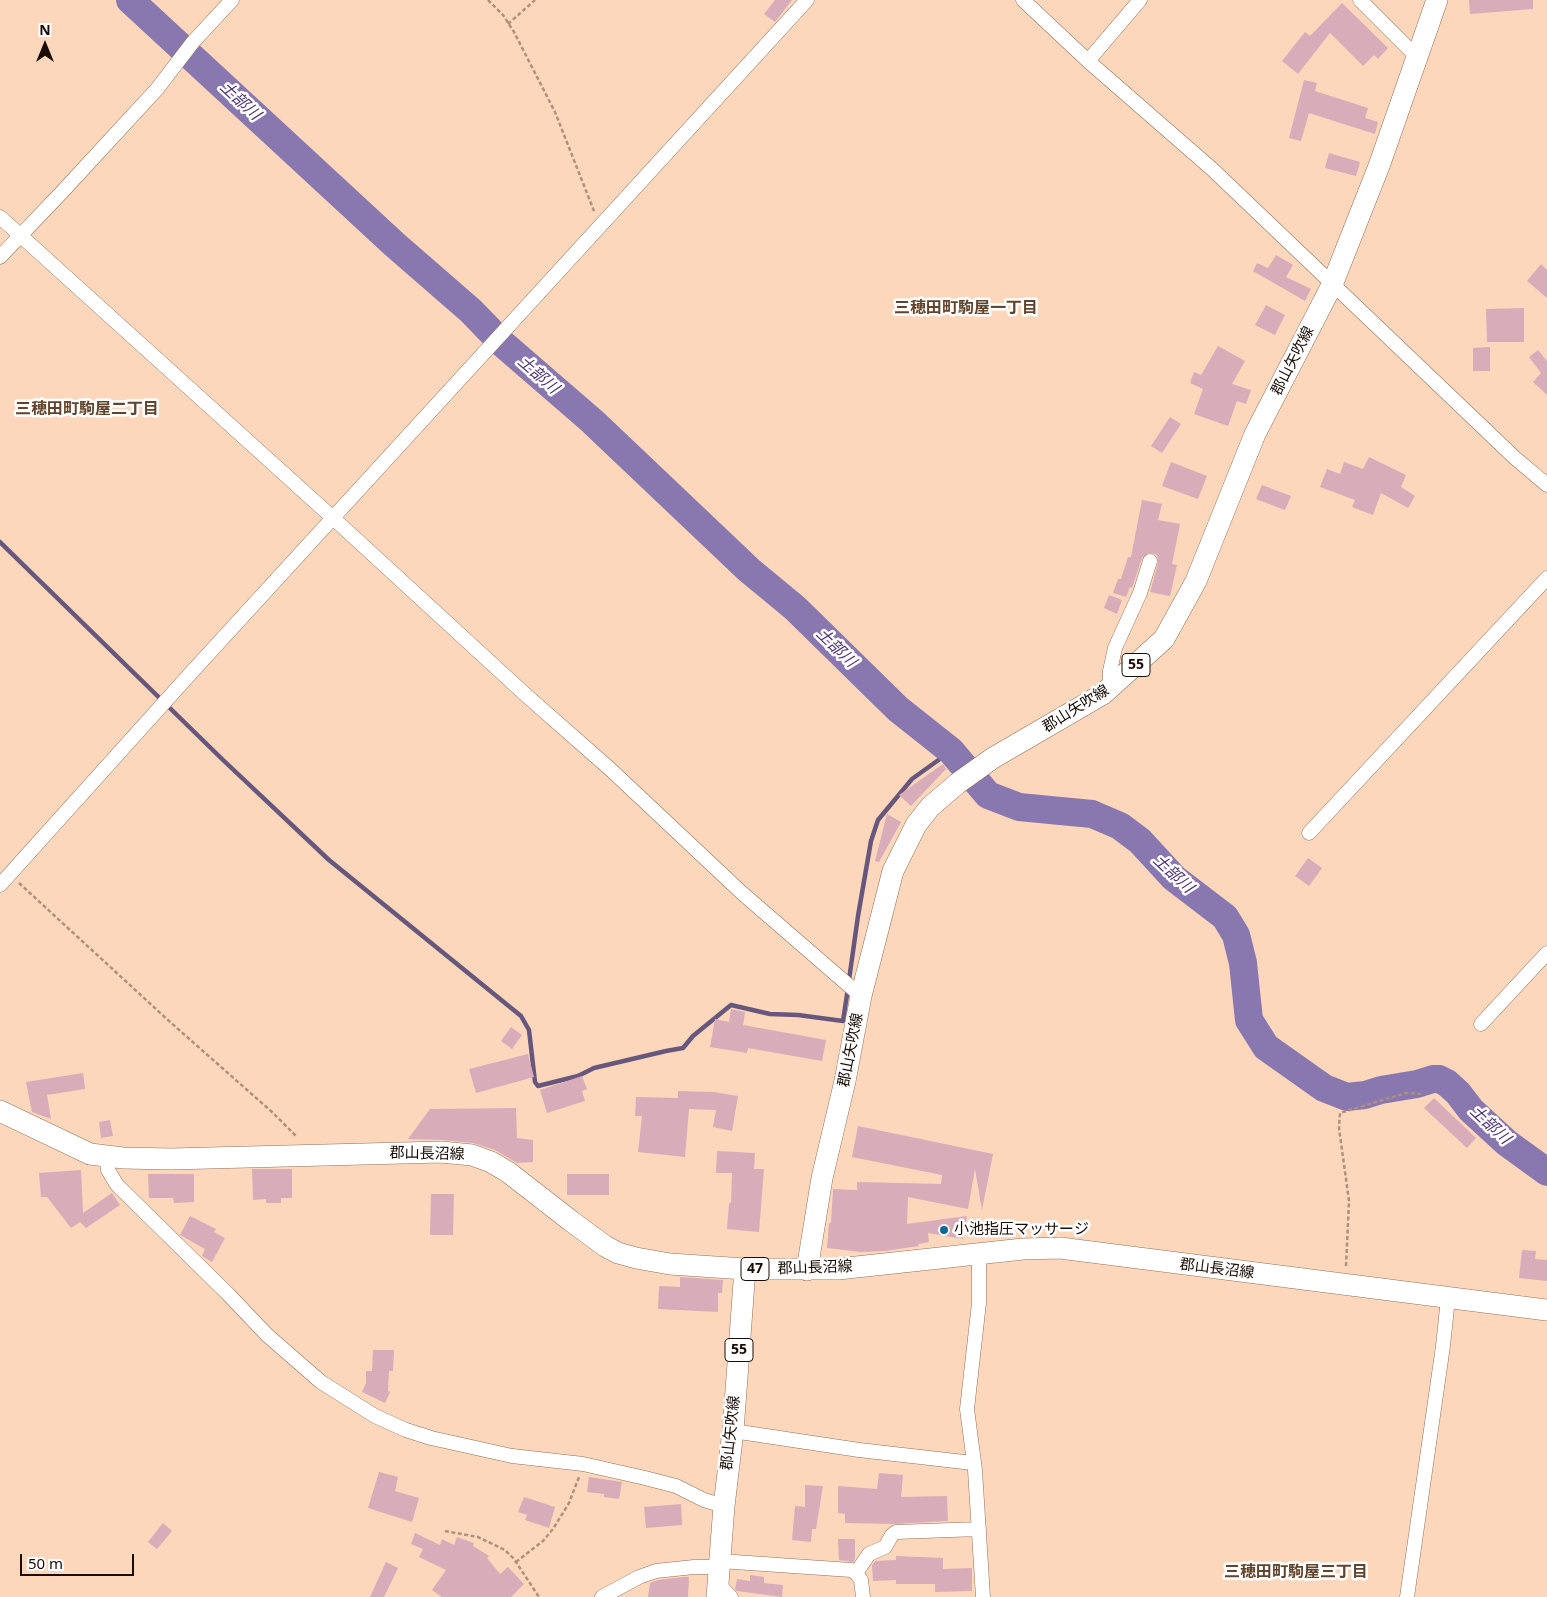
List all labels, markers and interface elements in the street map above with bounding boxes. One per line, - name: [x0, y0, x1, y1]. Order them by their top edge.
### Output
- north arrow: [20, 20, 70, 70]
- text: N: [39, 20, 51, 39]
- water label: 土部川: [216, 78, 264, 124]
- district label: 三穂田町駒屋一丁目: [894, 298, 1038, 318]
- street label: 郡山矢吹線: [1268, 324, 1318, 398]
- water label: 土部川: [514, 352, 562, 398]
- district label: 三穂田町駒屋二丁目: [15, 399, 159, 419]
- water label: 土部川: [812, 624, 860, 672]
- road number: 55: [1122, 654, 1150, 676]
- street label: 郡山矢吹線: [1039, 681, 1113, 737]
- water label: 土部川: [1149, 851, 1197, 897]
- street label: 郡山矢吹線: [835, 1011, 867, 1089]
- water label: 土部川: [1466, 1102, 1514, 1148]
- street label: 郡山長沼線: [389, 1144, 465, 1164]
- place label: 小池指圧マッサージ: [954, 1221, 1089, 1239]
- marker: 小池指圧マッサージ: [938, 1224, 950, 1236]
- street label: 郡山長沼線: [1179, 1255, 1255, 1283]
- road number: 47: [741, 1258, 769, 1280]
- street label: 郡山長沼線: [777, 1258, 853, 1278]
- road number: 55: [725, 1338, 753, 1362]
- street label: 郡山矢吹線: [718, 1395, 744, 1471]
- scale bar: [22, 1544, 136, 1576]
- text: 50 m: [28, 1553, 63, 1573]
- district label: 三穂田町駒屋三丁目: [1224, 1562, 1368, 1582]

